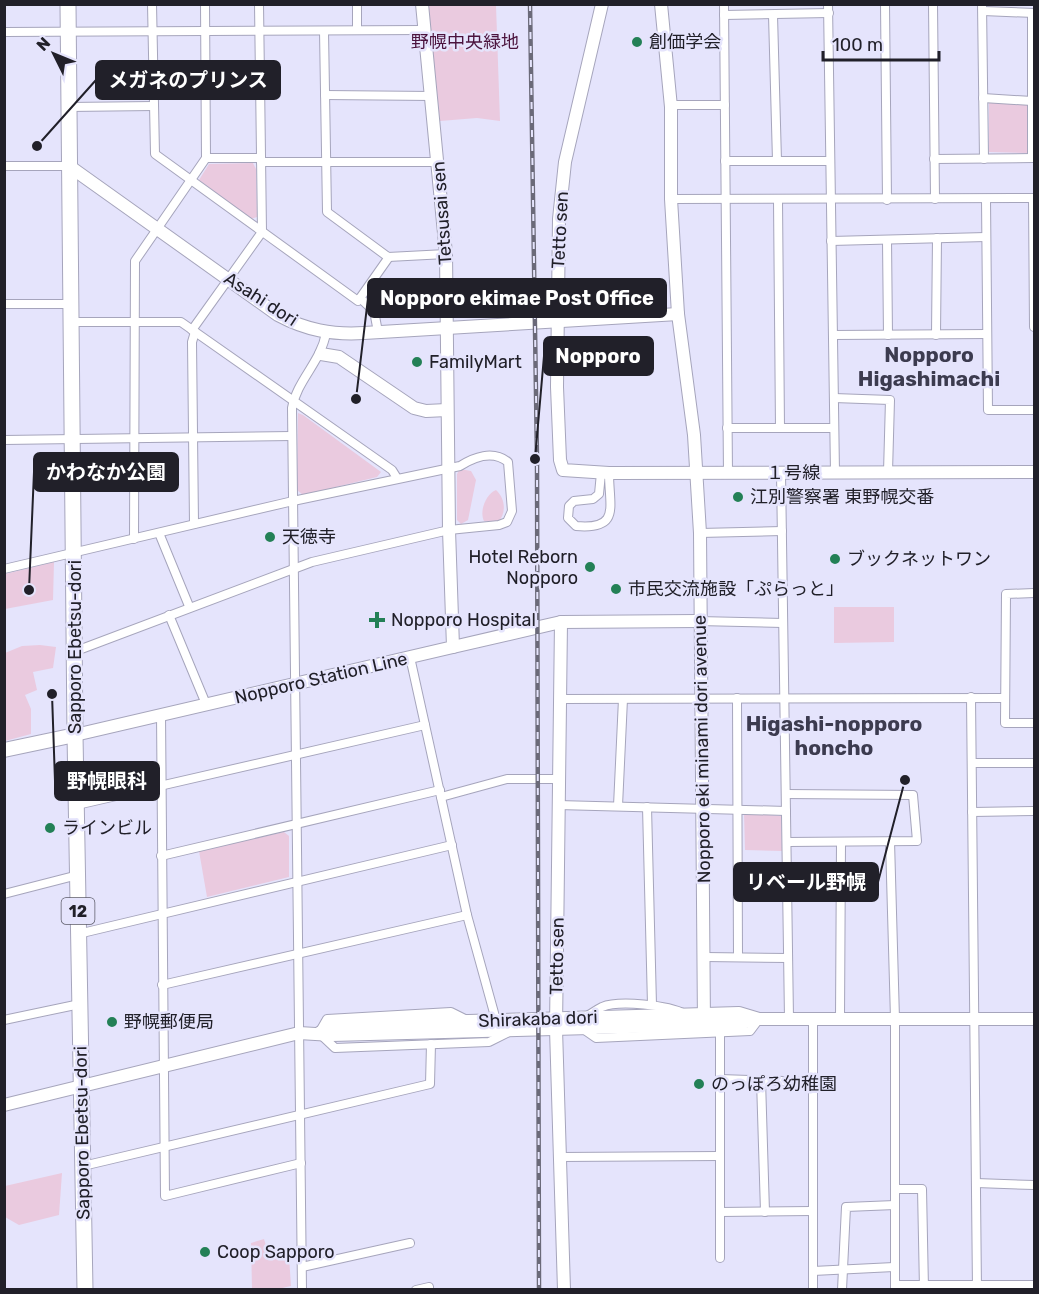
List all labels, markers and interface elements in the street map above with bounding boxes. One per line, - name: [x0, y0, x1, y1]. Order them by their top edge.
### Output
- north arrow: [24, 24, 84, 84]
- scale bar: [823, 24, 938, 62]
- park label: 野幌中央緑地: [411, 31, 519, 53]
- place label: 創価学会: [649, 31, 721, 53]
- text: N: [33, 33, 54, 55]
- text: 100 m: [832, 34, 883, 56]
- marker: 創価学会: [630, 35, 644, 49]
- callout: メガネのプリンス: [96, 61, 280, 99]
- text: メガネのプリンス: [108, 68, 268, 92]
- street label: Tetsusai sen: [427, 160, 457, 266]
- street label: Tetto sen: [547, 191, 573, 269]
- street label: Asahi dori: [220, 267, 302, 331]
- callout: Nopporo ekimae Post Office: [368, 279, 666, 317]
- text: Nopporo ekimae Post Office: [380, 286, 654, 310]
- callout: Nopporo: [544, 337, 653, 375]
- district label: Nopporo Higashimachi: [858, 342, 1000, 391]
- text: Nopporo: [555, 344, 641, 368]
- place label: FamilyMart: [429, 351, 522, 373]
- marker: FamilyMart: [410, 355, 424, 369]
- callout: かわなか公園: [34, 453, 178, 491]
- text: かわなか公園: [46, 460, 166, 484]
- street label: １号線: [766, 462, 820, 484]
- place label: 江別警察署 東野幌交番: [750, 486, 934, 508]
- marker: 江別警察署 東野幌交番: [731, 490, 745, 504]
- place label: 天徳寺: [282, 526, 336, 548]
- marker: 天徳寺: [263, 530, 277, 544]
- place label: Hotel Reborn Nopporo: [468, 546, 578, 589]
- place label: ブックネットワン: [847, 548, 991, 570]
- marker: ブックネットワン: [828, 552, 842, 566]
- street label: Sapporo Ebetsu-dori: [64, 560, 86, 734]
- marker: Hotel Reborn Nopporo: [583, 560, 597, 574]
- place label: 市民交流施設「ぷらっと」: [628, 578, 844, 600]
- marker: 市民交流施設「ぷらっと」: [609, 582, 623, 596]
- place label: Nopporo Hospital: [391, 609, 536, 631]
- marker: Nopporo Hospital: [368, 611, 386, 629]
- street label: Nopporo eki minami dori avenue: [689, 615, 715, 883]
- street label: Nopporo Station Line: [232, 647, 410, 709]
- district label: Higashi-nopporo honcho: [746, 711, 922, 760]
- callout: 野幌眼科: [55, 762, 159, 800]
- text: 野幌眼科: [67, 769, 147, 793]
- place label: ラインビル: [62, 817, 152, 839]
- marker: ラインビル: [43, 821, 57, 835]
- callout: リベール野幌: [734, 863, 878, 901]
- text: リベール野幌: [746, 870, 866, 894]
- road number: 12: [62, 898, 94, 924]
- street label: Tetto sen: [545, 917, 569, 995]
- street label: Shirakaba dori: [478, 1006, 598, 1032]
- place label: 野幌郵便局: [124, 1011, 214, 1033]
- marker: 野幌郵便局: [105, 1015, 119, 1029]
- street label: Sapporo Ebetsu-dori: [69, 1046, 95, 1220]
- place label: のっぽろ幼稚園: [711, 1073, 837, 1095]
- marker: のっぽろ幼稚園: [692, 1077, 706, 1091]
- place label: Coop Sapporo: [217, 1241, 335, 1263]
- marker: Coop Sapporo: [198, 1245, 212, 1259]

